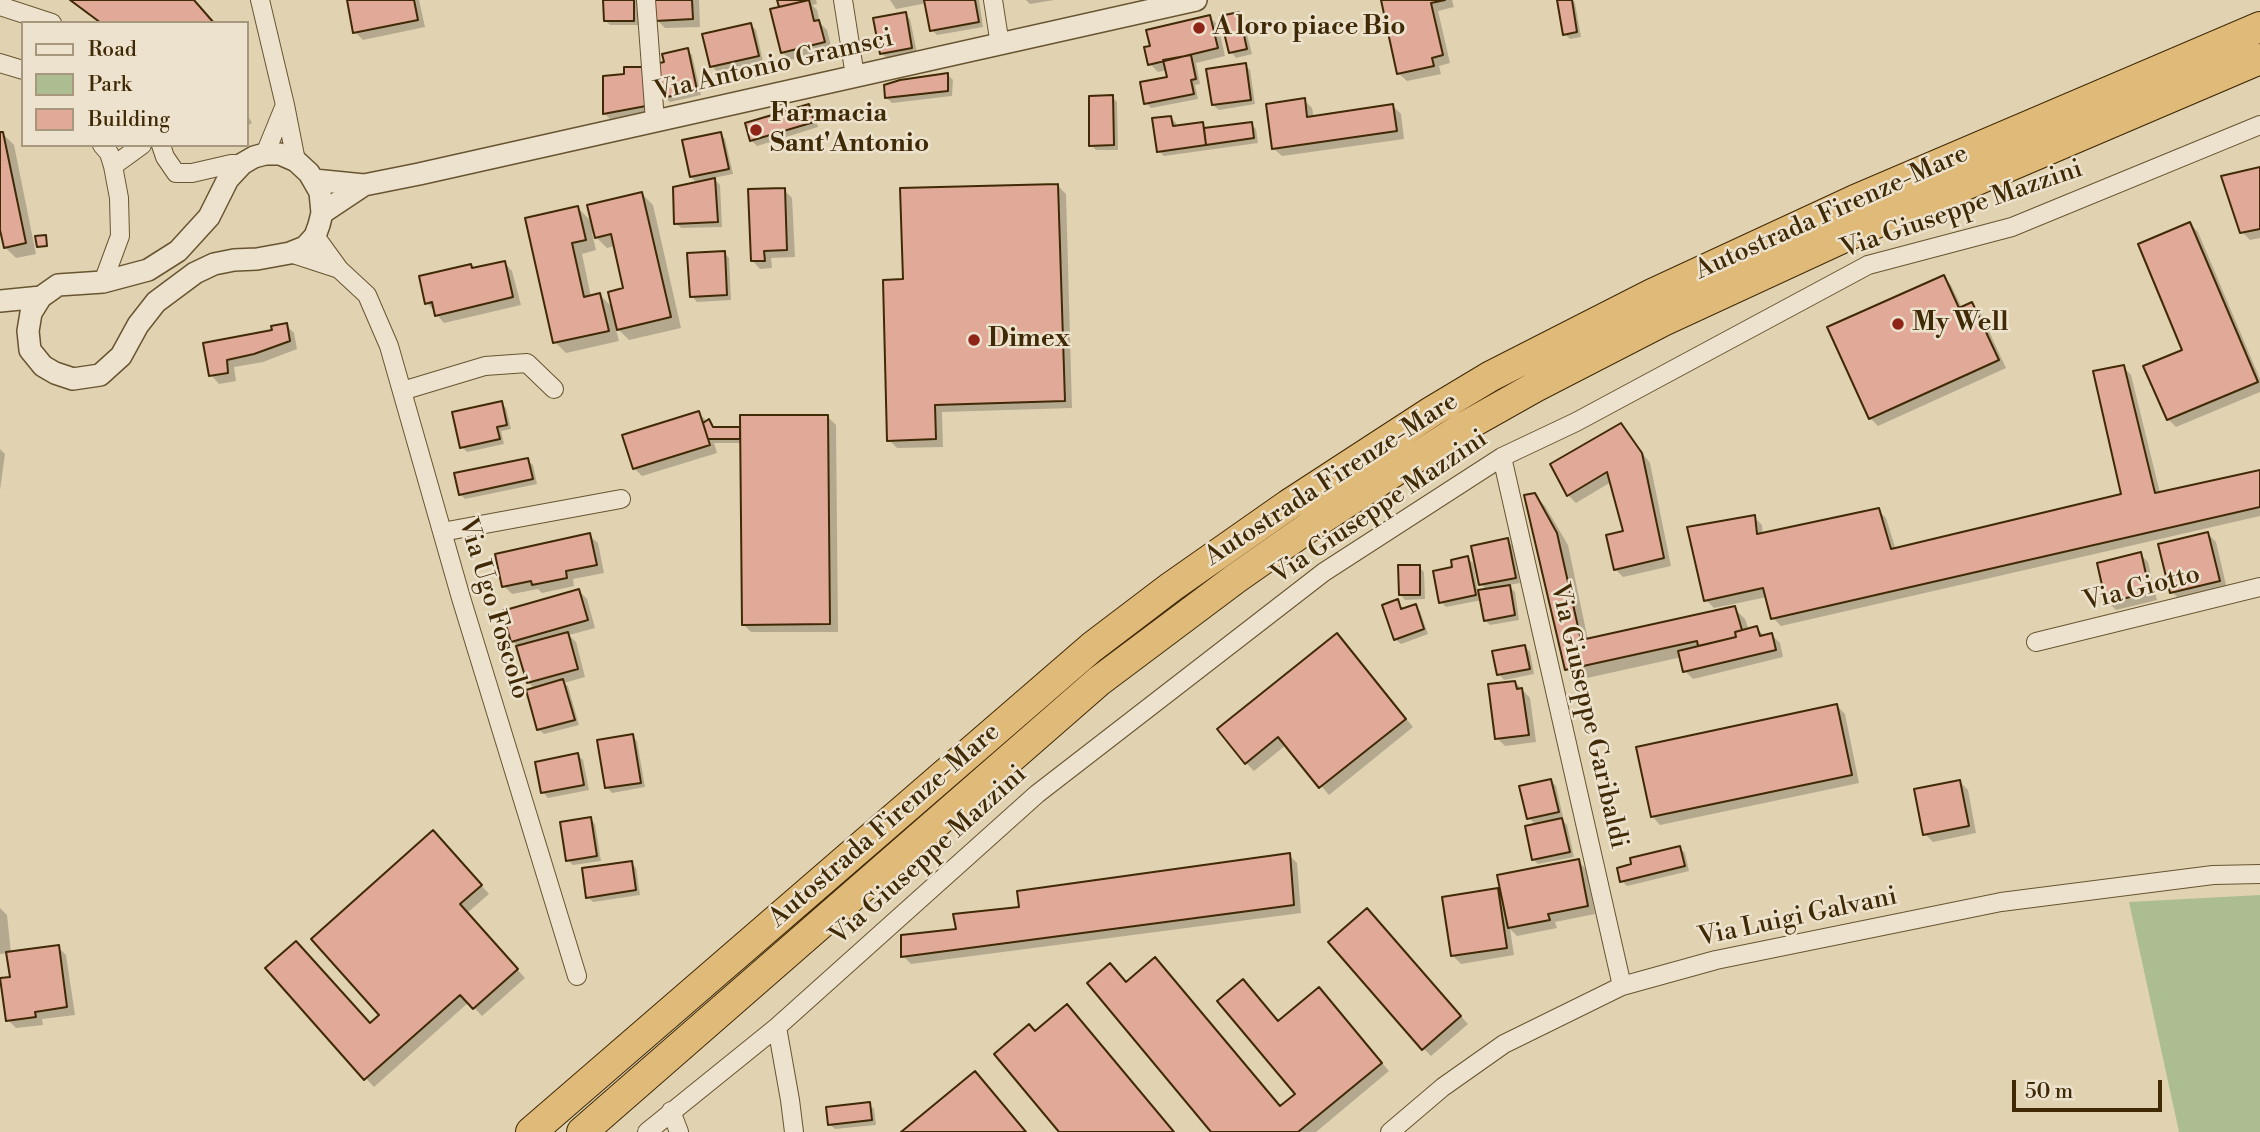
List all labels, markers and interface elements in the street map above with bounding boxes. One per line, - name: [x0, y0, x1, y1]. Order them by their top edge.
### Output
- place label: A loro piace Bio: [1213, 12, 1406, 44]
- marker: A loro piace Bio: [1191, 20, 1207, 36]
- legend: [21, 21, 248, 147]
- street label: Via Antonio Gramsci: [651, 23, 897, 109]
- text: Road: [88, 37, 137, 63]
- text: Park: [88, 72, 132, 98]
- place label: Farmacia Sant'Antonio: [770, 99, 929, 160]
- text: Building: [88, 107, 170, 133]
- marker: Farmacia Sant'Antonio: [748, 122, 764, 138]
- street label: Autostrada Firenze-Mare: [1691, 139, 1973, 287]
- street label: Via Giuseppe Mazzini: [1837, 154, 2087, 266]
- place label: My Well: [1912, 308, 2009, 340]
- marker: My Well: [1890, 316, 1906, 332]
- place label: Dimex: [988, 324, 1070, 356]
- marker: Dimex: [966, 332, 982, 348]
- street label: Autostrada Firenze-Mare: [1200, 386, 1464, 574]
- street label: Via Giuseppe Mazzini: [1266, 424, 1494, 592]
- street label: Via Ugo Foscolo: [451, 515, 535, 703]
- street label: Via Giotto: [2080, 559, 2204, 619]
- street label: Via Giuseppe Garibaldi: [1542, 580, 1634, 852]
- street label: Autostrada Firenze-Mare: [763, 717, 1007, 935]
- street label: Via Giuseppe Mazzini: [824, 760, 1034, 952]
- street label: Via Luigi Galvani: [1696, 882, 1900, 954]
- scale bar: [2015, 1066, 2166, 1110]
- text: 50 m: [2025, 1079, 2073, 1105]

